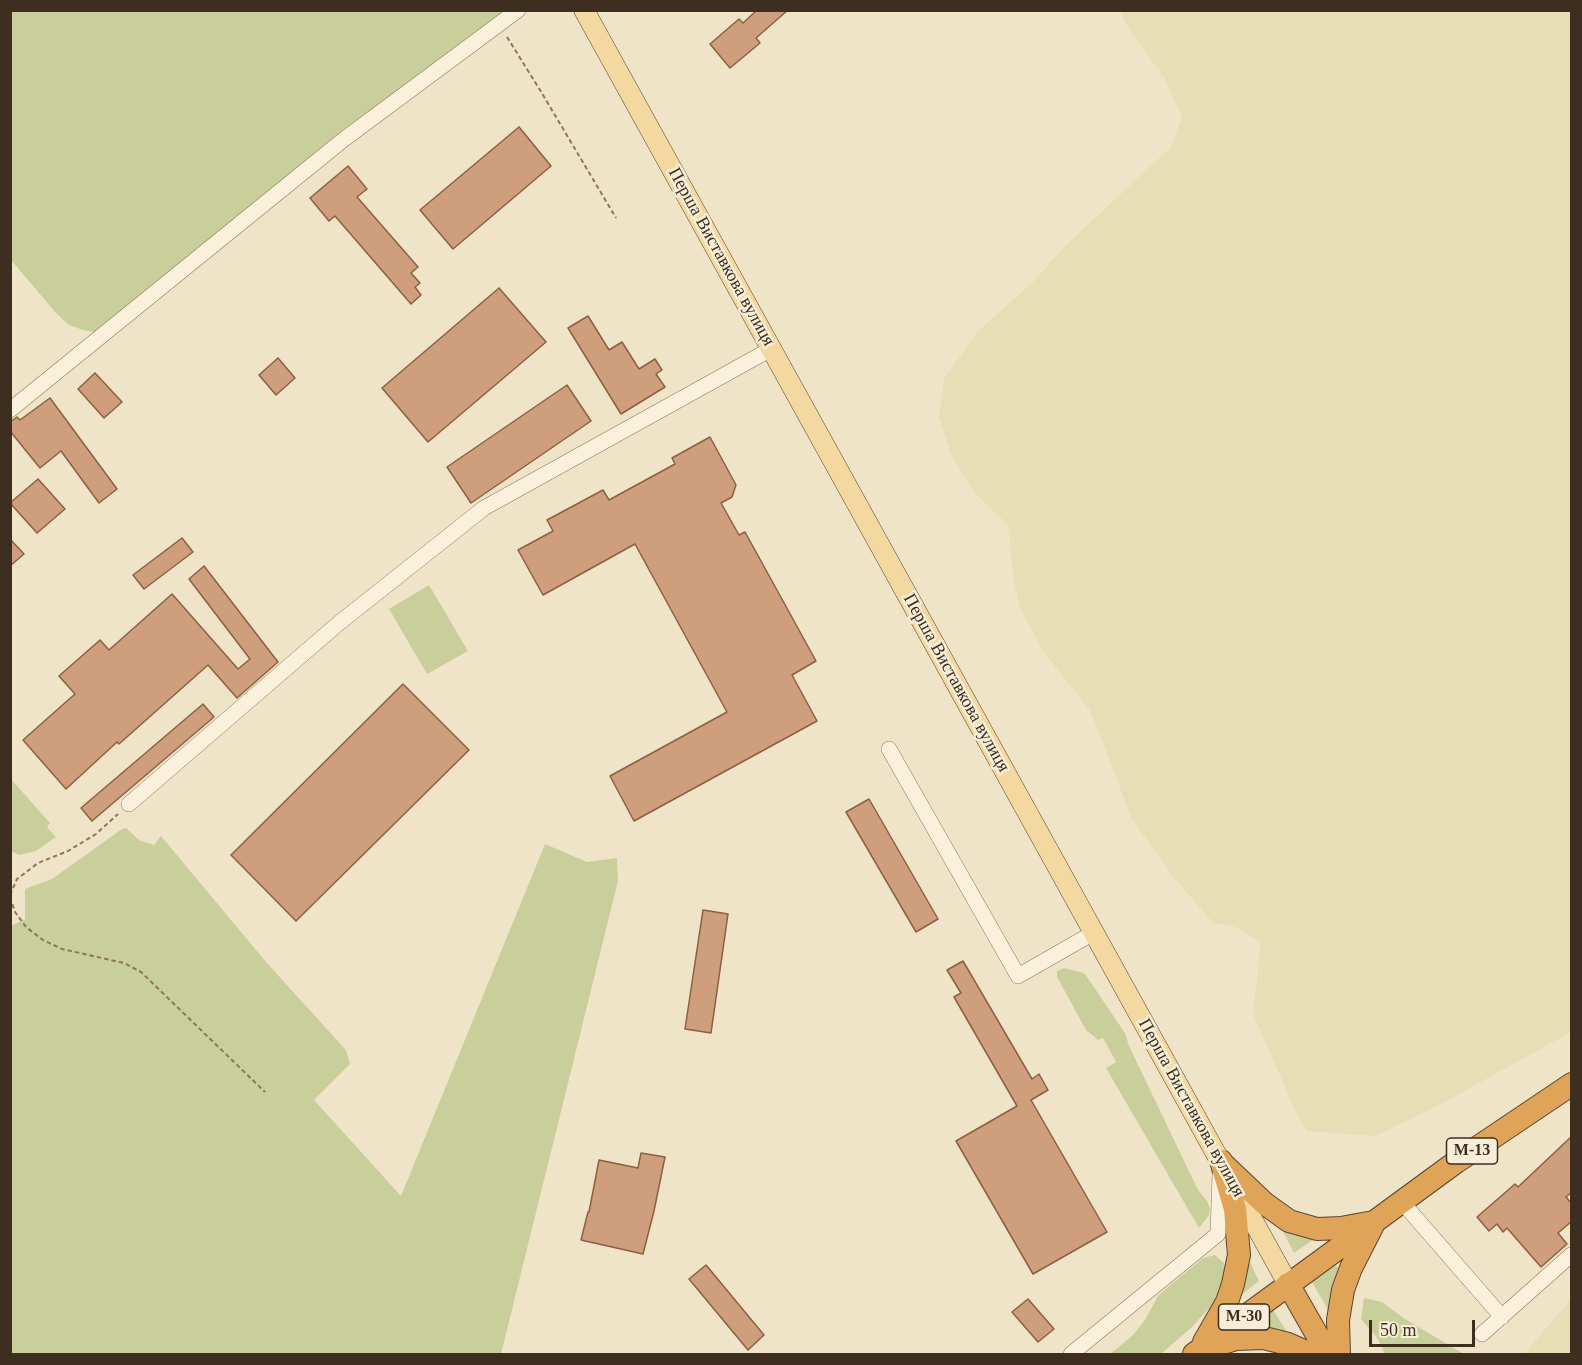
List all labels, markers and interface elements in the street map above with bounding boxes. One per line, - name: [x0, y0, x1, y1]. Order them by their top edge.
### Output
- street label: Перша Виставкова вулиця: [663, 164, 779, 350]
- street label: Перша Виставкова вулиця: [898, 590, 1014, 776]
- street label: Перша Виставкова вулиця: [1133, 1015, 1249, 1201]
- road number: М-13: [1446, 1138, 1498, 1164]
- road number: М-30: [1218, 1304, 1270, 1330]
- scale bar: [1372, 1308, 1478, 1346]
- text: 50 m: [1380, 1320, 1417, 1340]

